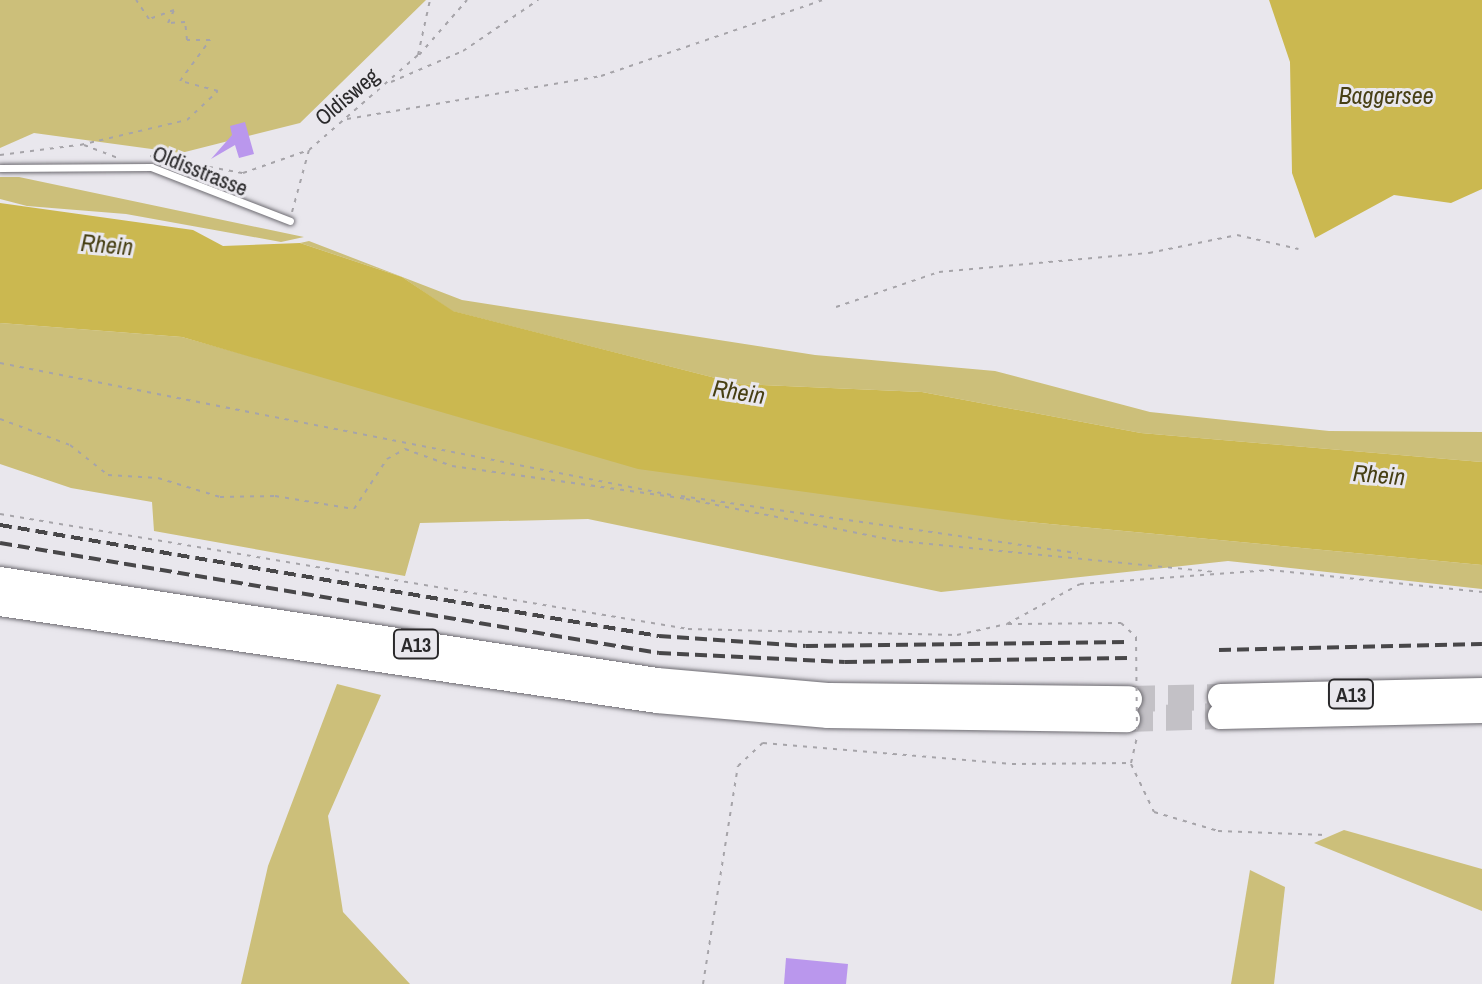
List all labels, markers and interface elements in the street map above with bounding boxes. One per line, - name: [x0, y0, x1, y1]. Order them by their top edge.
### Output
- street label: Oldisweg: [310, 63, 384, 131]
- water label: Baggersee: [1338, 82, 1434, 110]
- street label: Oldisstrasse: [149, 140, 251, 202]
- water label: Rhein: [80, 228, 134, 262]
- water label: Rhein: [711, 374, 767, 410]
- water label: Rhein: [1352, 458, 1406, 492]
- road number: A13: [392, 628, 440, 660]
- road number: A13: [1327, 678, 1375, 710]

